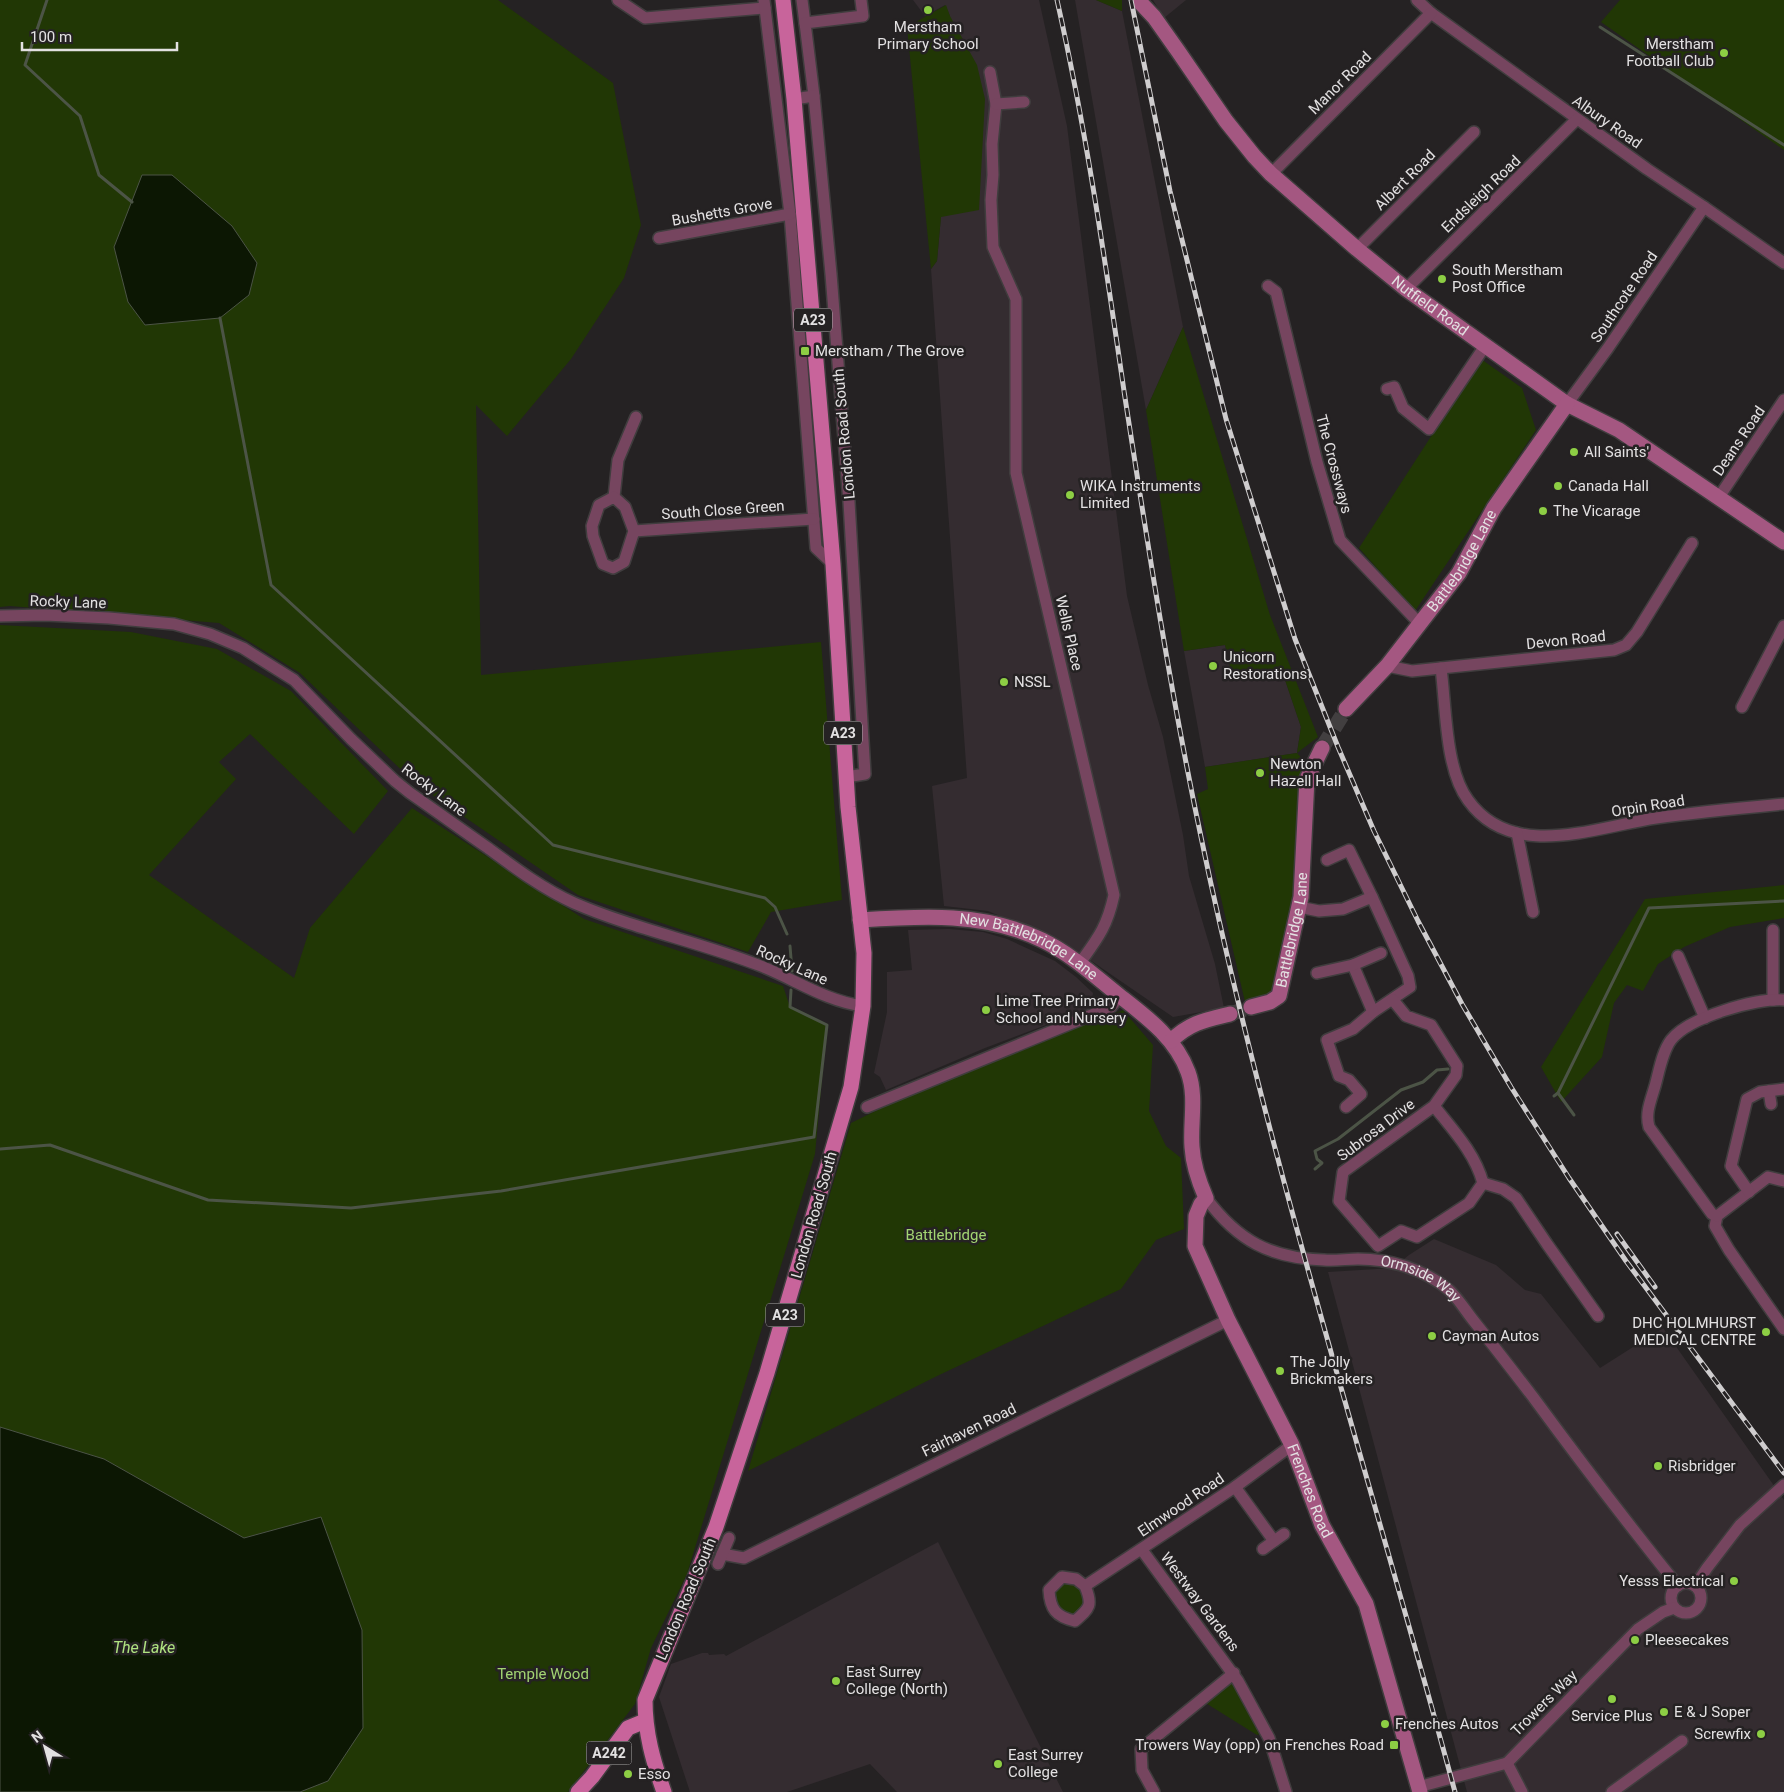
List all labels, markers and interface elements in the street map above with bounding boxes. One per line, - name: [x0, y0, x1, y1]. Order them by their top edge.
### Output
- marker: Merstham Primary School: [922, 4, 934, 16]
- place label: Merstham Primary School: [877, 18, 979, 53]
- scale bar: [22, 20, 178, 52]
- text: 100 m: [30, 28, 72, 46]
- place label: Merstham Football Club: [1626, 35, 1714, 70]
- marker: Merstham Football Club: [1718, 47, 1730, 59]
- street label: Manor Road: [1305, 48, 1375, 118]
- street label: Albury Road: [1569, 92, 1645, 152]
- street label: Albert Road: [1371, 146, 1439, 214]
- street label: Endsleigh Road: [1438, 152, 1524, 236]
- street label: Bushetts Grove: [670, 194, 774, 230]
- street label: Southcote Road: [1587, 248, 1661, 346]
- place label: South Merstham Post Office: [1452, 261, 1563, 296]
- street label: Nutfield Road: [1388, 272, 1472, 340]
- marker: South Merstham Post Office: [1436, 273, 1448, 285]
- road number: A23: [794, 308, 832, 332]
- place label: Merstham / The Grove: [815, 342, 964, 360]
- marker: Merstham / The Grove: [799, 345, 811, 357]
- street label: London Road South: [829, 368, 859, 500]
- street label: Deans Road: [1709, 403, 1769, 479]
- street label: The Crossways: [1312, 413, 1356, 515]
- place label: All Saints': [1584, 443, 1649, 461]
- marker: All Saints': [1568, 446, 1580, 458]
- place label: WIKA Instruments Limited: [1080, 477, 1201, 512]
- place label: Canada Hall: [1568, 477, 1649, 495]
- marker: Canada Hall: [1552, 480, 1564, 492]
- marker: WIKA Instruments Limited: [1064, 489, 1076, 501]
- street label: South Close Green: [661, 497, 785, 523]
- place label: The Vicarage: [1553, 502, 1640, 520]
- marker: The Vicarage: [1537, 505, 1549, 517]
- street label: Battlebridge Lane: [1423, 507, 1500, 615]
- street label: Rocky Lane: [29, 592, 107, 612]
- street label: Wells Place: [1052, 594, 1086, 673]
- street label: Devon Road: [1525, 627, 1607, 653]
- place label: Unicorn Restorations: [1223, 648, 1307, 683]
- marker: Unicorn Restorations: [1207, 660, 1219, 672]
- place label: NSSL: [1014, 673, 1051, 691]
- marker: NSSL: [998, 676, 1010, 688]
- road number: A23: [824, 721, 862, 744]
- place label: Newton Hazell Hall: [1270, 755, 1341, 790]
- street label: Rocky Lane: [398, 760, 470, 820]
- marker: Newton Hazell Hall: [1254, 767, 1266, 779]
- street label: Orpin Road: [1610, 791, 1686, 821]
- street label: Battlebridge Lane: [1272, 872, 1311, 989]
- street label: New Battlebridge Lane: [958, 909, 1102, 984]
- street label: Rocky Lane: [753, 941, 831, 989]
- place label: Lime Tree Primary School and Nursery: [996, 992, 1126, 1027]
- marker: Lime Tree Primary School and Nursery: [980, 1004, 992, 1016]
- street label: Subrosa Drive: [1334, 1095, 1418, 1165]
- street label: London Road South: [787, 1150, 841, 1280]
- park label: Battlebridge: [906, 1226, 986, 1244]
- street label: Ormside Way: [1379, 1252, 1465, 1305]
- road number: A23: [766, 1304, 804, 1326]
- place label: DHC HOLMHURST MEDICAL CENTRE: [1632, 1314, 1756, 1349]
- marker: DHC HOLMHURST MEDICAL CENTRE: [1760, 1326, 1772, 1338]
- place label: Cayman Autos: [1442, 1327, 1539, 1345]
- marker: Cayman Autos: [1426, 1330, 1438, 1342]
- place label: The Jolly Brickmakers: [1290, 1353, 1373, 1388]
- marker: The Jolly Brickmakers: [1274, 1365, 1286, 1377]
- street label: Fairhaven Road: [919, 1399, 1019, 1461]
- street label: Frenches Road: [1283, 1441, 1336, 1541]
- place label: Risbridger: [1668, 1457, 1736, 1475]
- marker: Risbridger: [1652, 1460, 1664, 1472]
- street label: Elmwood Road: [1134, 1469, 1228, 1541]
- street label: London Road South: [652, 1535, 720, 1663]
- street label: Westway Gardens: [1157, 1549, 1243, 1655]
- place label: Yesss Electrical: [1619, 1572, 1724, 1590]
- marker: Yesss Electrical: [1728, 1575, 1740, 1587]
- place label: Pleesecakes: [1645, 1631, 1729, 1649]
- marker: Pleesecakes: [1629, 1634, 1641, 1646]
- water label: The Lake: [113, 1638, 175, 1657]
- place label: East Surrey College (North): [846, 1663, 948, 1698]
- park label: Temple Wood: [497, 1665, 589, 1683]
- street label: Trowers Way: [1507, 1666, 1581, 1740]
- marker: East Surrey College (North): [830, 1675, 842, 1687]
- marker: Service Plus: [1606, 1693, 1618, 1705]
- place label: E & J Soper: [1674, 1703, 1750, 1721]
- marker: E & J Soper: [1658, 1706, 1670, 1718]
- place label: Service Plus: [1571, 1707, 1653, 1725]
- place label: Frenches Autos: [1395, 1715, 1499, 1733]
- marker: Frenches Autos: [1379, 1718, 1391, 1730]
- north arrow: [20, 1722, 70, 1772]
- place label: Screwfix: [1694, 1725, 1752, 1743]
- text: N: [28, 1727, 46, 1746]
- marker: Screwfix: [1755, 1728, 1767, 1740]
- place label: Trowers Way (opp) on Frenches Road: [1135, 1736, 1384, 1754]
- marker: Trowers Way (opp) on Frenches Road: [1388, 1739, 1400, 1751]
- road number: A242: [586, 1742, 632, 1765]
- place label: East Surrey College: [1008, 1746, 1083, 1781]
- marker: East Surrey College: [992, 1758, 1004, 1770]
- place label: Esso: [638, 1765, 671, 1783]
- marker: Esso: [622, 1768, 634, 1780]

